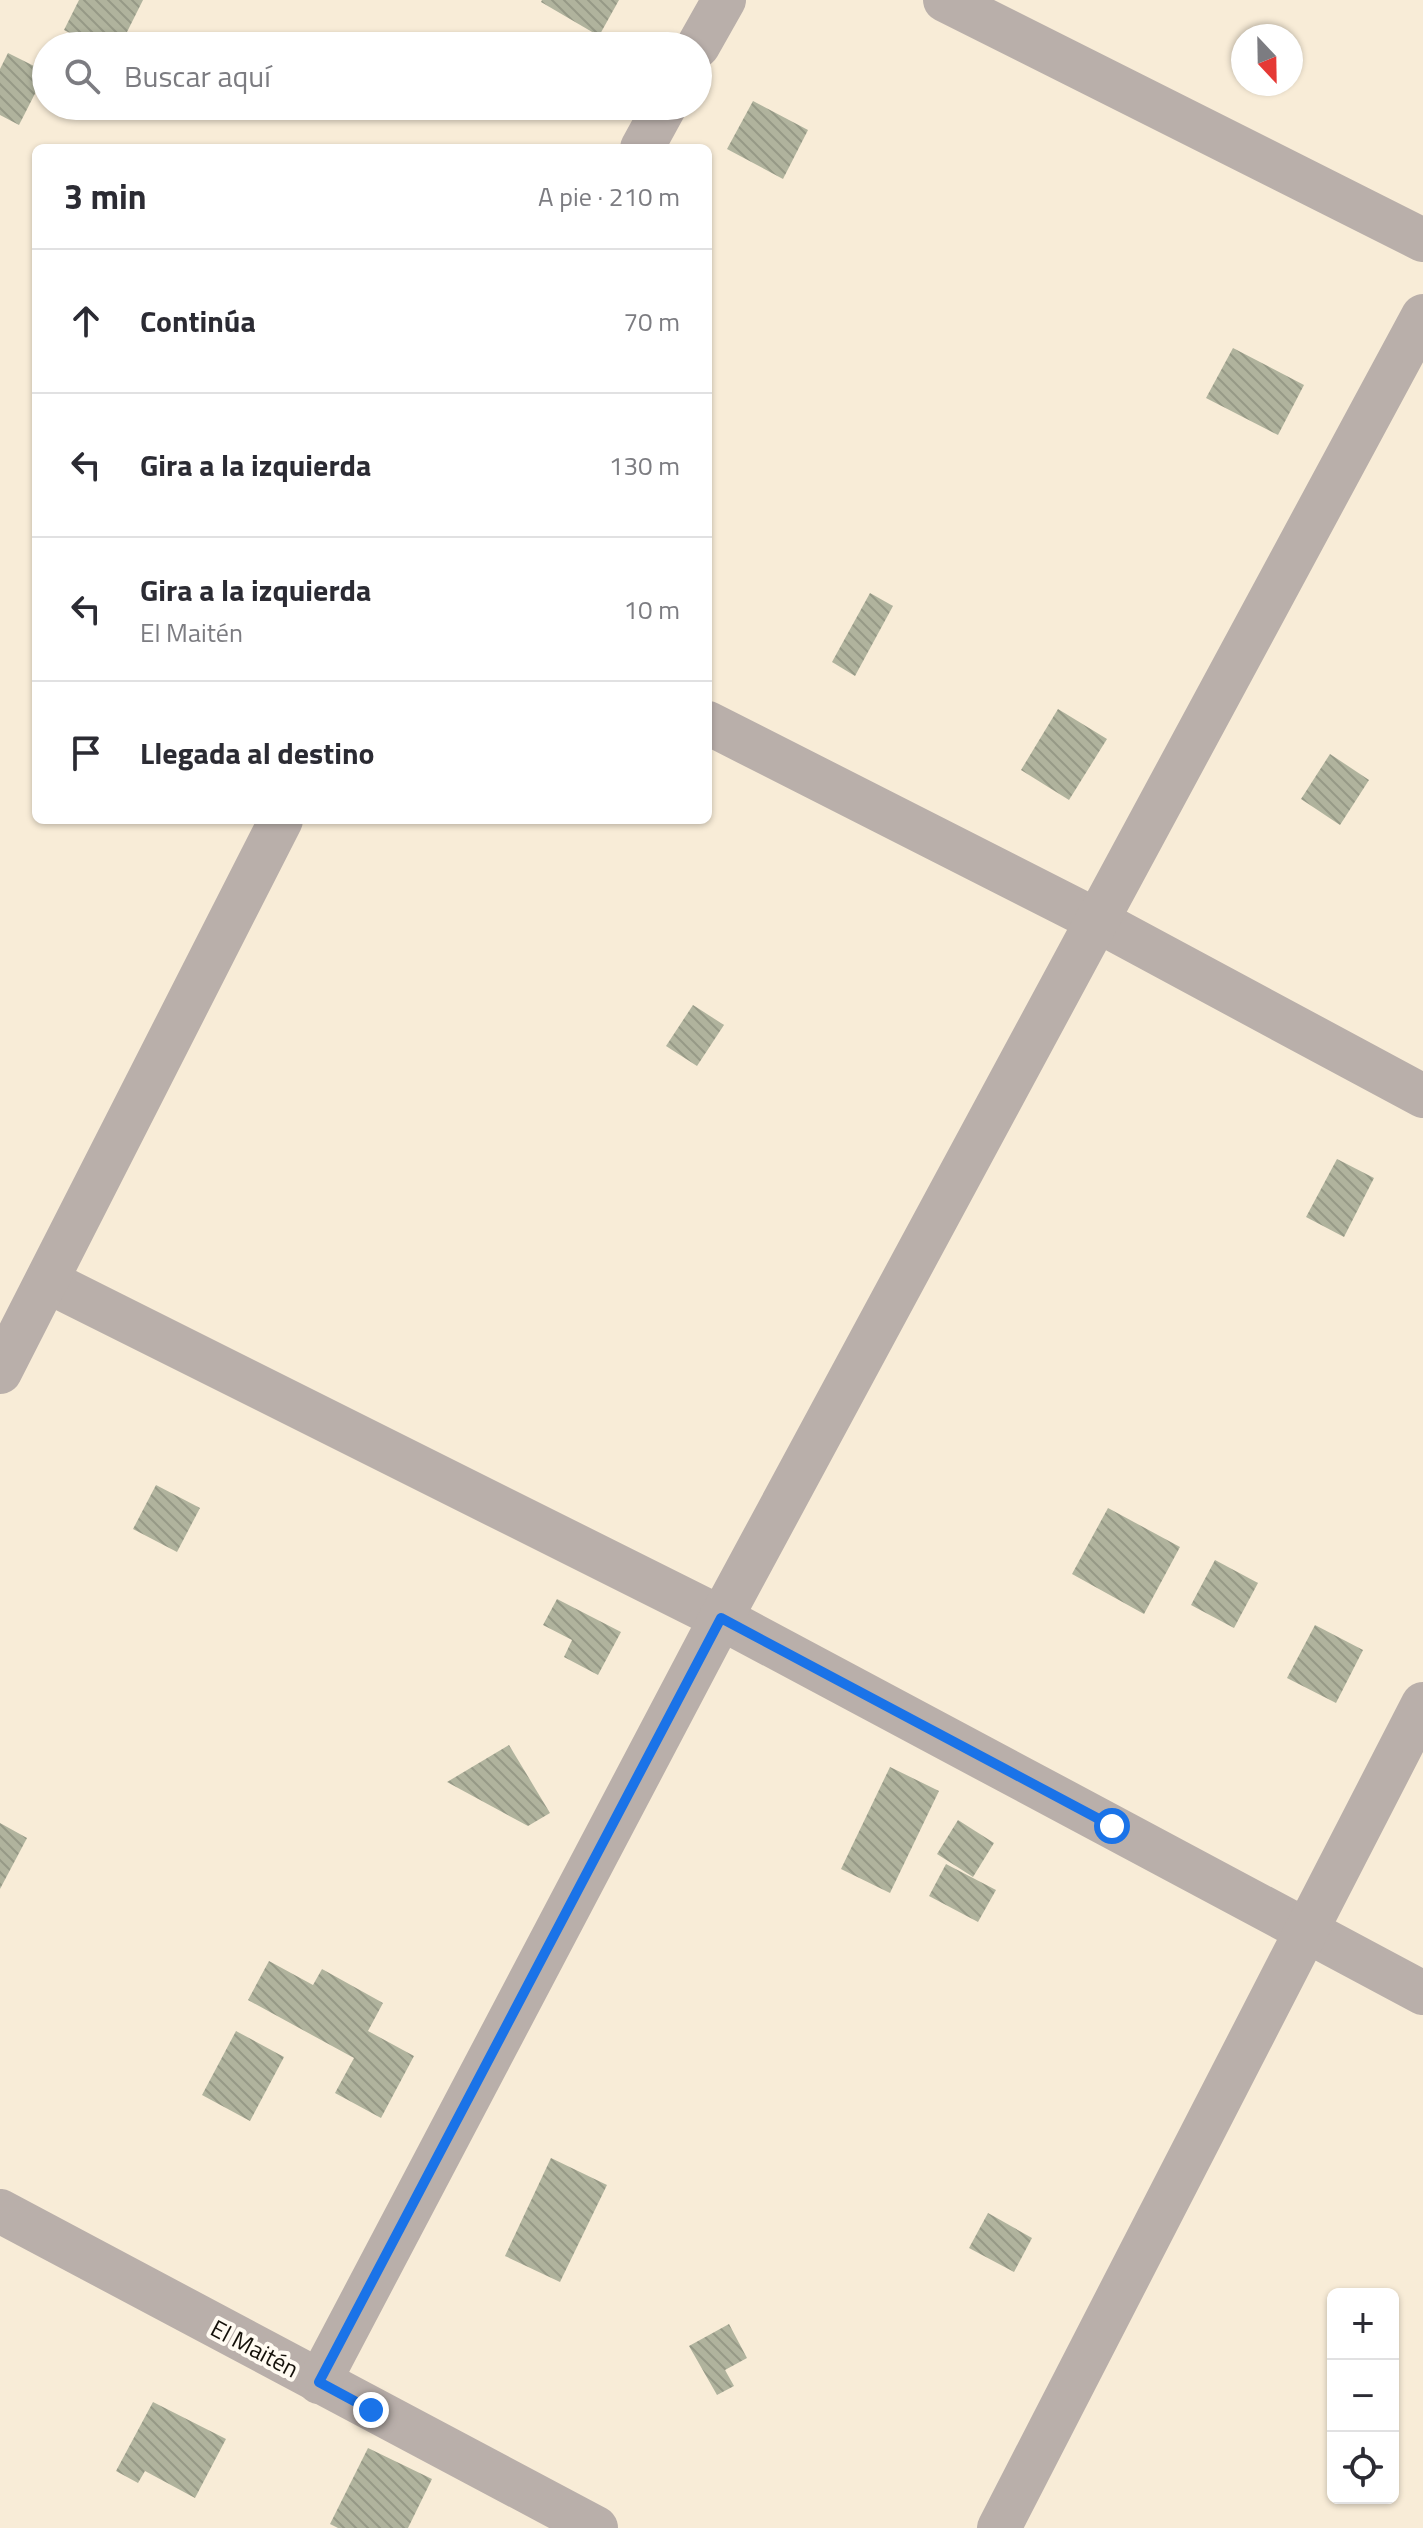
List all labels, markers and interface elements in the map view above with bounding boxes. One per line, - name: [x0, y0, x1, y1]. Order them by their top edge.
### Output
- north arrow: [1231, 24, 1303, 96]
- search box: [32, 32, 712, 120]
- text: Buscar aquí: [124, 53, 271, 99]
- icon: search: [60, 54, 104, 98]
- text: 3 min: [64, 170, 147, 222]
- text: A pie · 210 m: [538, 177, 680, 216]
- text: Continúa: [140, 298, 256, 344]
- icon: ahead: [64, 299, 108, 343]
- text: 70 m: [623, 302, 680, 341]
- text: Gira a la izquierda: [140, 442, 371, 488]
- icon: left: [64, 443, 108, 487]
- text: 130 m: [609, 446, 680, 485]
- text: Gira a la izquierda: [140, 567, 371, 613]
- icon: left: [64, 587, 108, 631]
- text: 10 m: [623, 590, 680, 629]
- text: El Maitén: [140, 613, 243, 652]
- text: Llegada al destino: [140, 730, 374, 776]
- icon: arrive: [64, 731, 108, 775]
- route start: [1094, 1808, 1130, 1844]
- map controls: [1327, 2288, 1399, 2504]
- button: +: [1327, 2288, 1399, 2360]
- street label: El Maitén: [205, 2310, 305, 2386]
- button: −: [1327, 2360, 1399, 2432]
- route end: [353, 2392, 389, 2428]
- button: locate: [1327, 2432, 1399, 2504]

